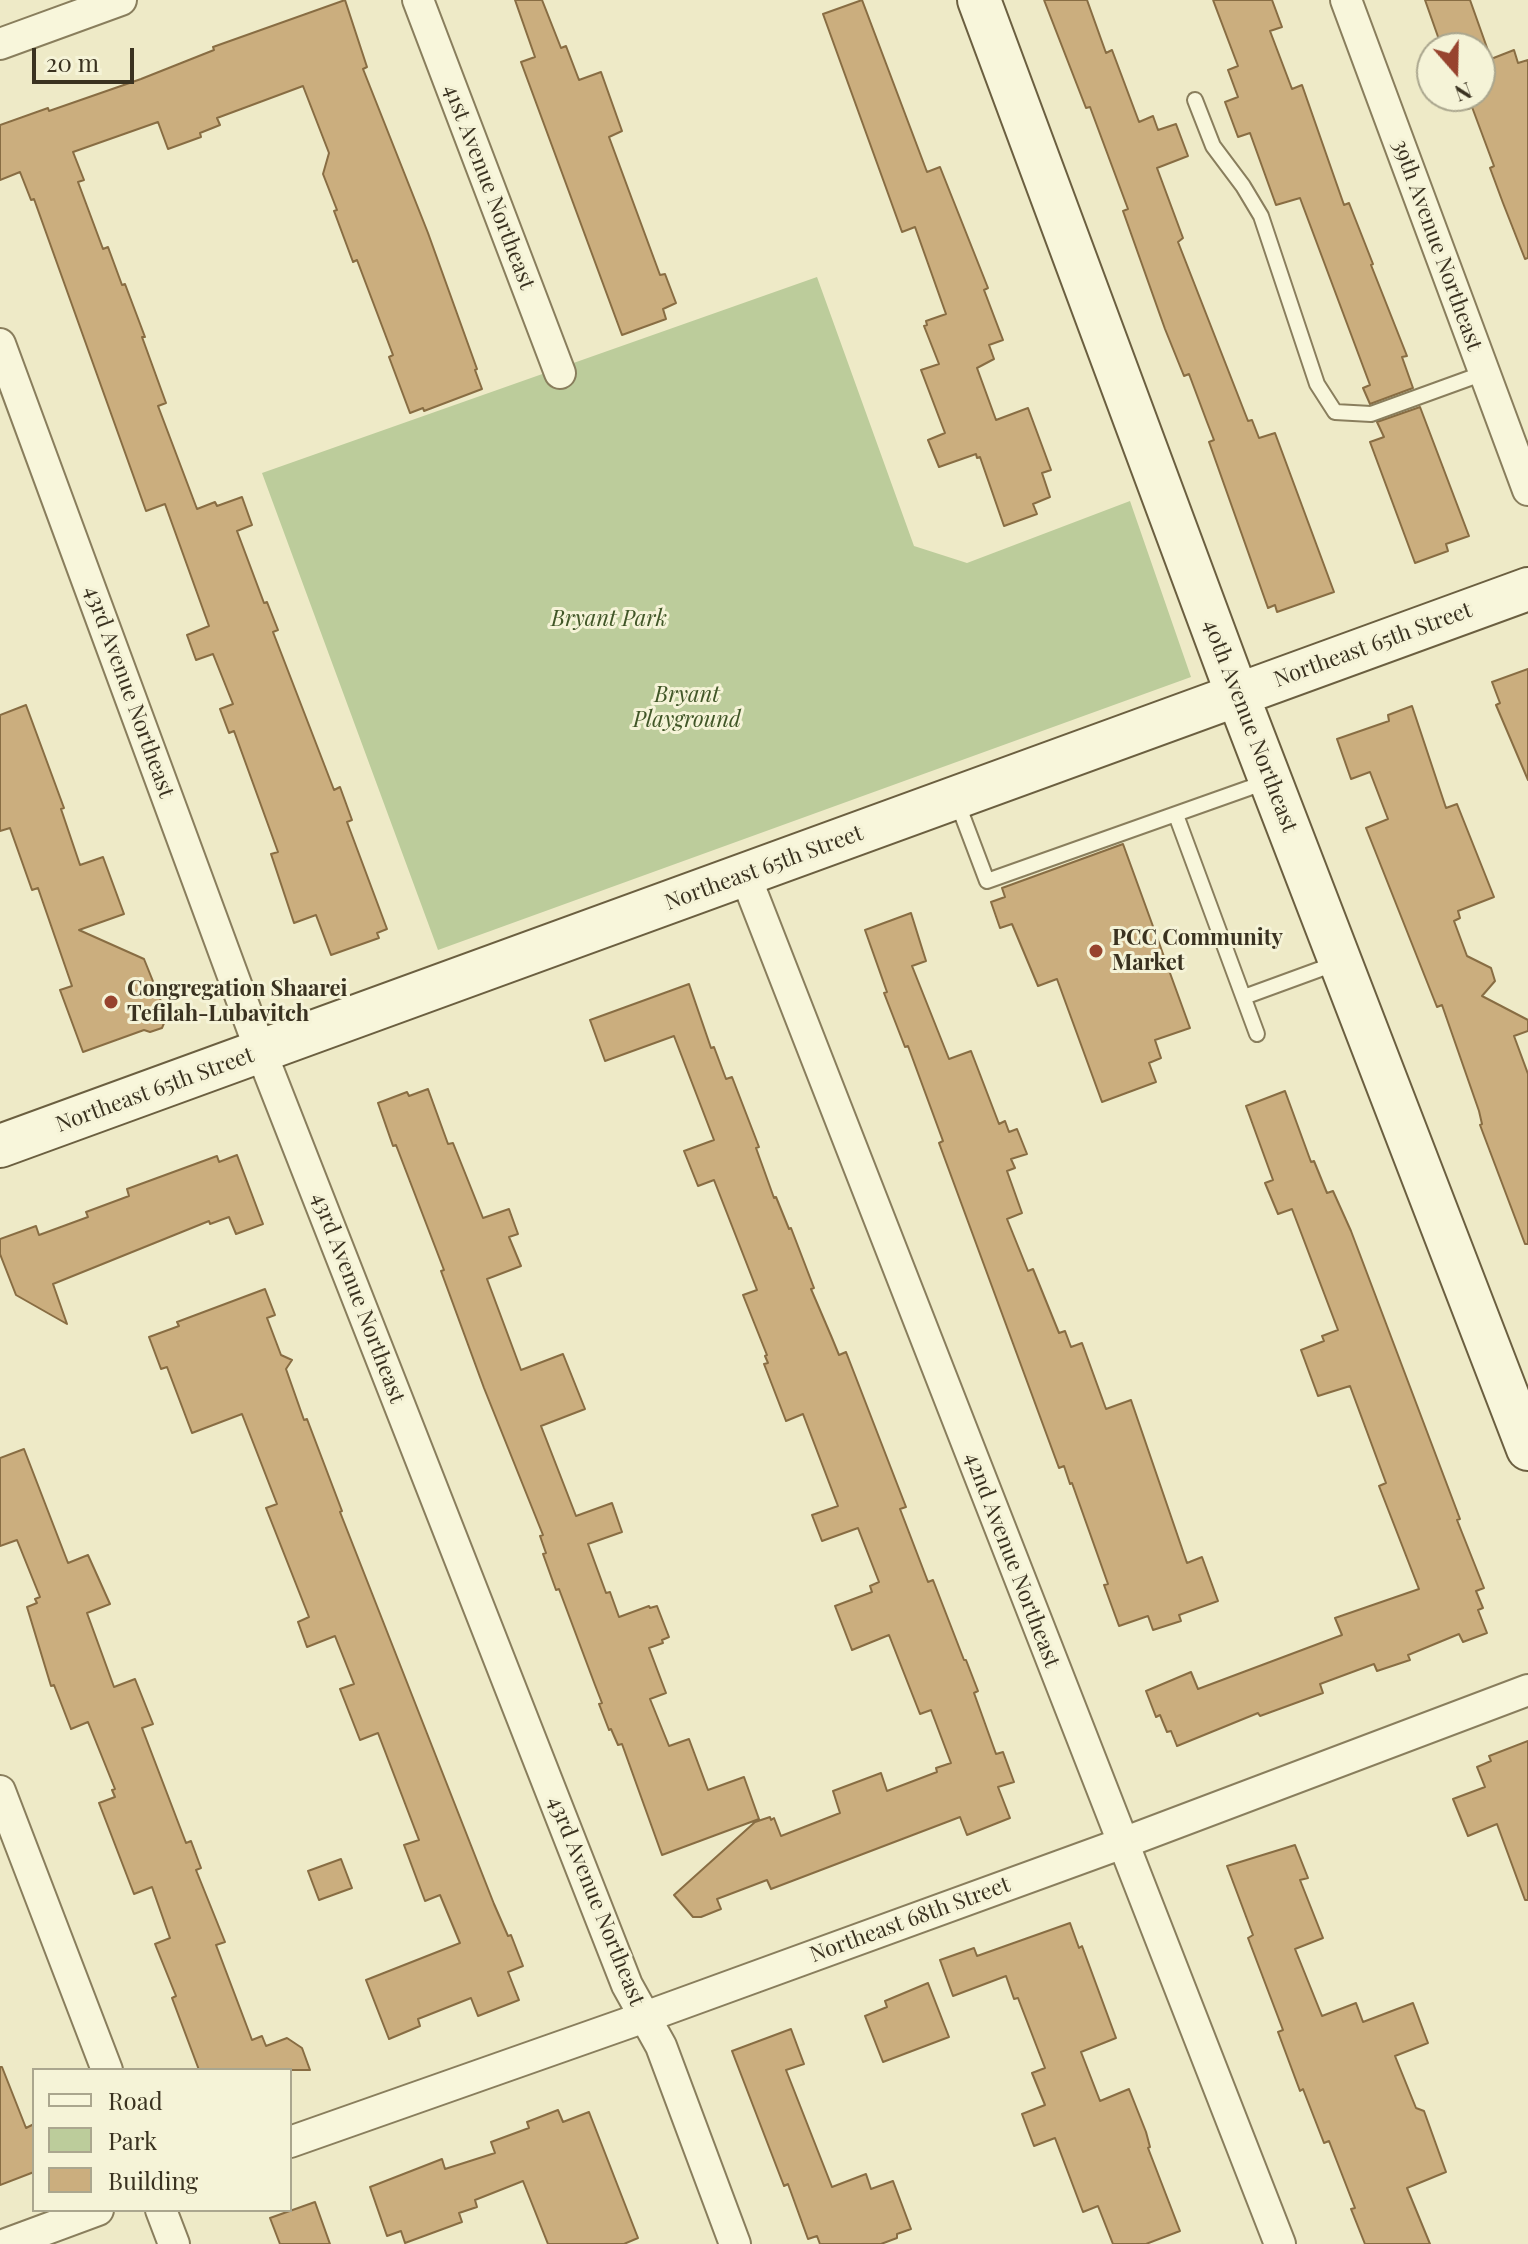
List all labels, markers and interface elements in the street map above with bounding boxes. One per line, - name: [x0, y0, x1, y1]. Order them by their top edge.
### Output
- scale bar: [36, 32, 138, 82]
- north arrow: [1416, 32, 1496, 112]
- text: 20 m: [46, 46, 99, 78]
- text: N: [1451, 76, 1476, 109]
- street label: 41st Avenue Northeast: [438, 81, 540, 293]
- street label: 39th Avenue Northeast: [1386, 136, 1488, 354]
- street label: 43rd Avenue Northeast: [78, 582, 180, 802]
- street label: Northeast 65th Street: [1270, 597, 1476, 693]
- park label: Bryant Park: [551, 606, 667, 632]
- street label: 40th Avenue Northeast: [1197, 616, 1303, 836]
- park label: Bryant Playground: [633, 682, 741, 734]
- street label: Northeast 65th Street: [661, 820, 867, 916]
- place label: PCC Community Market: [1112, 925, 1283, 976]
- marker: PCC Community Market: [1087, 942, 1105, 960]
- place label: Congregation Shaarei Tefilah-Lubavitch: [127, 976, 347, 1028]
- marker: Congregation Shaarei Tefilah-Lubavitch: [102, 993, 120, 1011]
- street label: Northeast 65th Street: [52, 1042, 258, 1138]
- street label: 43rd Avenue Northeast: [306, 1189, 410, 1407]
- street label: 42nd Avenue Northeast: [959, 1449, 1065, 1671]
- street label: 43rd Avenue Northeast: [542, 1792, 650, 2010]
- street label: Northeast 68th Street: [806, 1872, 1014, 1968]
- legend: [32, 2068, 292, 2212]
- text: Road: [108, 2084, 163, 2116]
- text: Park: [108, 2124, 157, 2156]
- text: Building: [108, 2164, 198, 2196]

